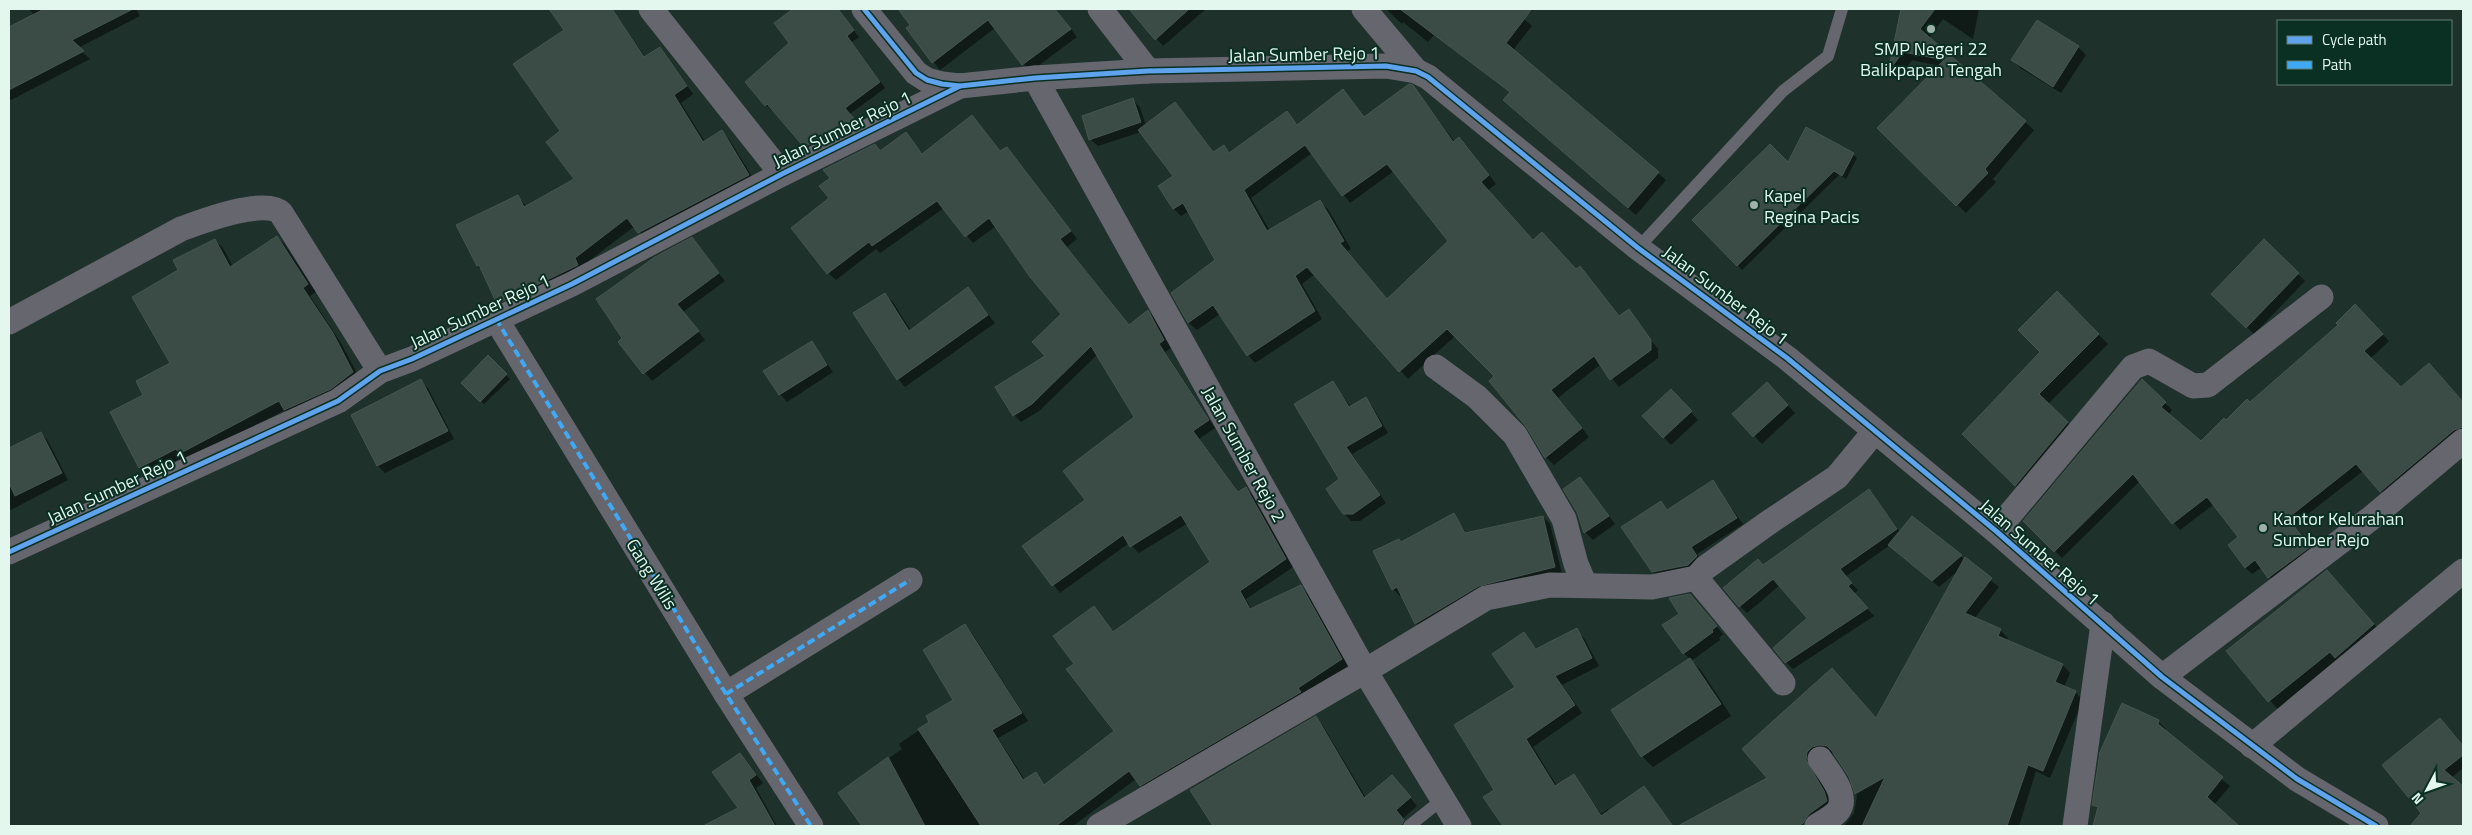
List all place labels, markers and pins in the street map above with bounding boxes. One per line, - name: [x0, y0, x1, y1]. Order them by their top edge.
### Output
- marker: SMP Negeri 22 Balikpapan Tengah: [1925, 23, 1937, 35]
- place label: SMP Negeri 22 Balikpapan Tengah: [1860, 35, 2002, 83]
- place label: Kapel Regina Pacis: [1764, 182, 1860, 230]
- marker: Kapel Regina Pacis: [1748, 199, 1760, 211]
- place label: Kantor Kelurahan Sumber Rejo: [2273, 505, 2404, 553]
- marker: Kantor Kelurahan Sumber Rejo: [2257, 522, 2269, 534]

